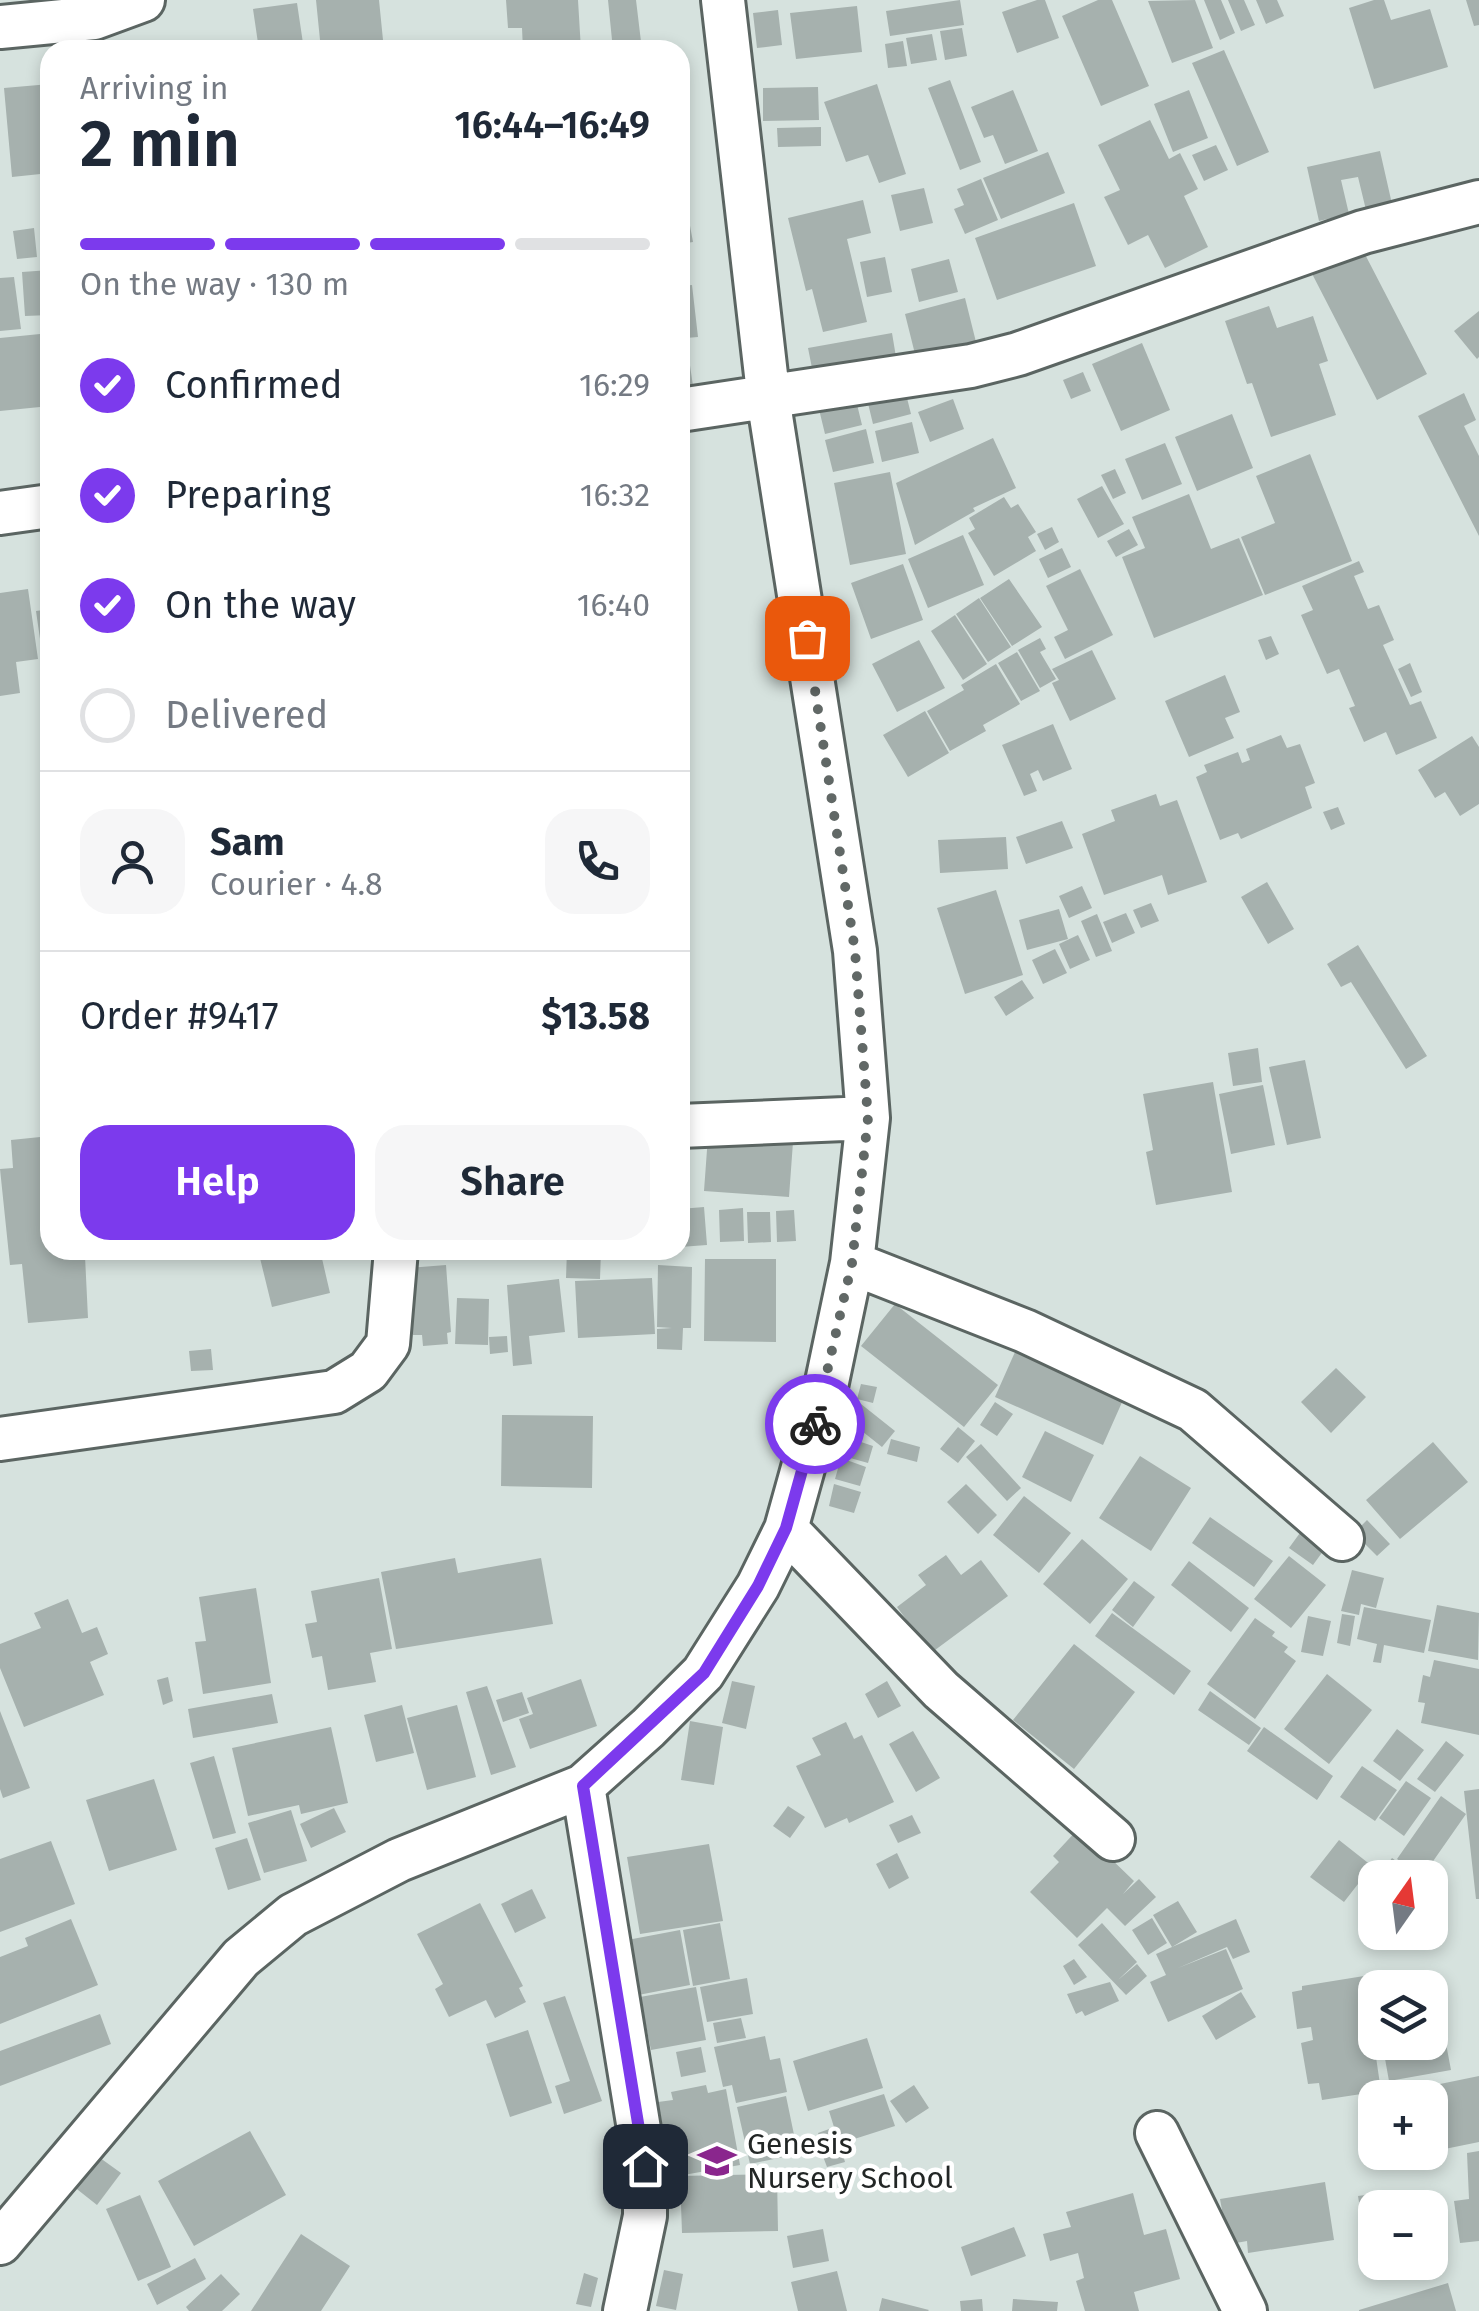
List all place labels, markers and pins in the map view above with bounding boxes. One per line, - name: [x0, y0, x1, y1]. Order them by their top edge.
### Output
- pin: [765, 596, 850, 681]
- pin: [603, 2124, 688, 2209]
- place label: Genesis Nursery School: [747, 2126, 953, 2196]
- school or university icon: Genesis Nursery School: [696, 2140, 738, 2182]

